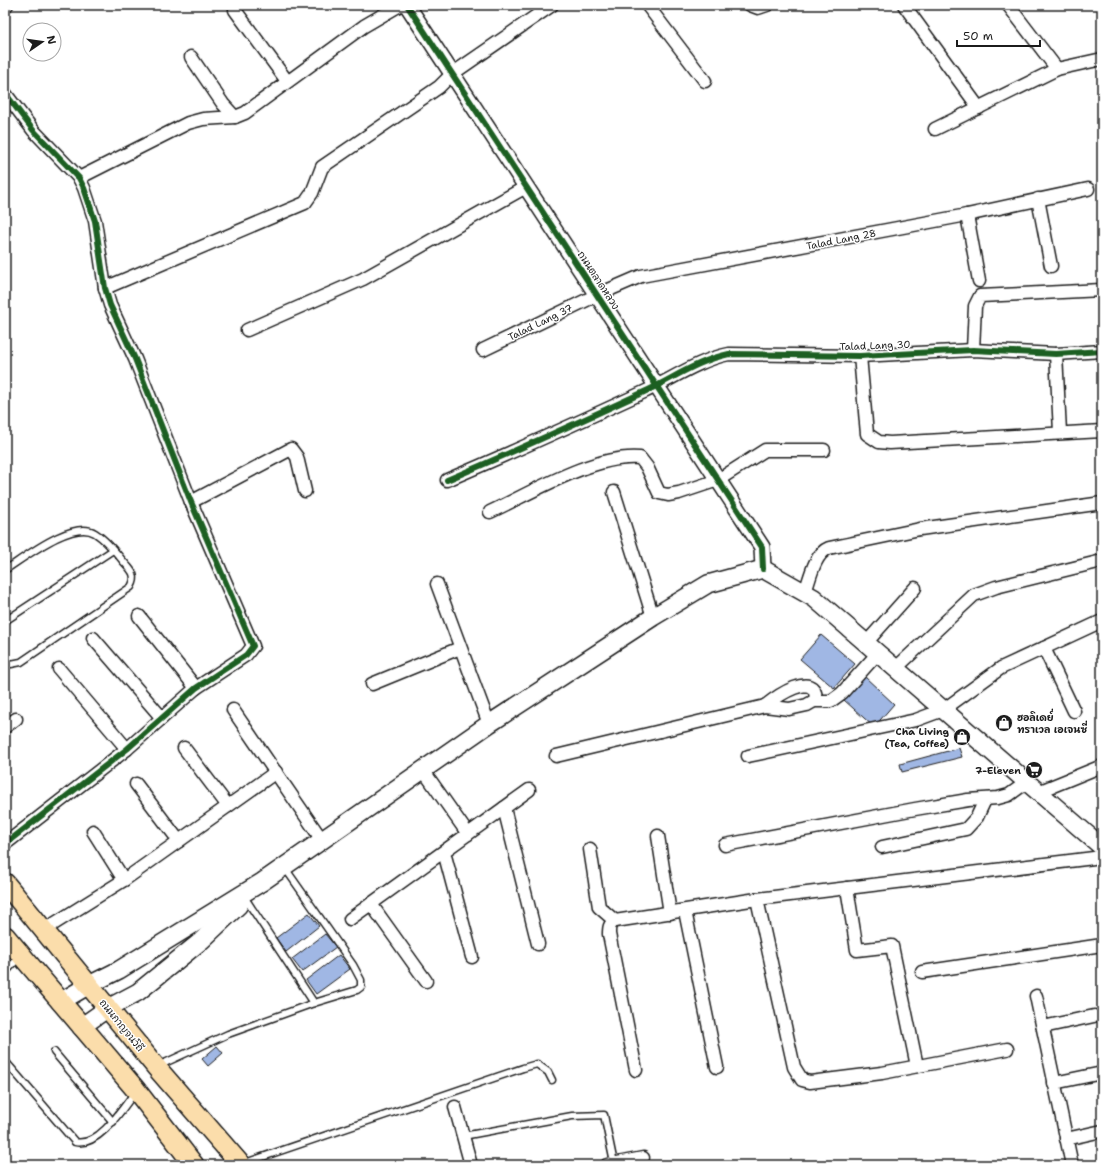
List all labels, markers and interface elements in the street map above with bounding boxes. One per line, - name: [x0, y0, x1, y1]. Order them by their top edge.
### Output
- north arrow: [22, 22, 62, 62]
- scale bar: [957, 22, 1040, 48]
- text: 50 m: [963, 28, 993, 44]
- text: N: [43, 34, 60, 46]
- street label: Talad Lang 28: [805, 226, 877, 253]
- street label: ถนนตลาดหลวง: [575, 248, 623, 312]
- street label: Talad Lang 37: [506, 301, 575, 344]
- street label: Talad Lang 30: [839, 338, 911, 353]
- place label: ฮอลิเดย์่ ทราเวล เอเจนซี่: [1017, 708, 1087, 736]
- shop icon: ฮอลิเดย์่ ทราเวล เอเจนซี่: [994, 713, 1014, 733]
- place label: Cha Living (Tea, Coffee): [884, 725, 950, 750]
- shop icon: Cha Living (Tea, Coffee): [952, 727, 972, 747]
- supermarket icon: 7-Eleven: [1024, 760, 1044, 780]
- place label: 7-Eleven: [975, 764, 1021, 777]
- street label: ถนนกาญจนวิถี: [97, 997, 147, 1054]

